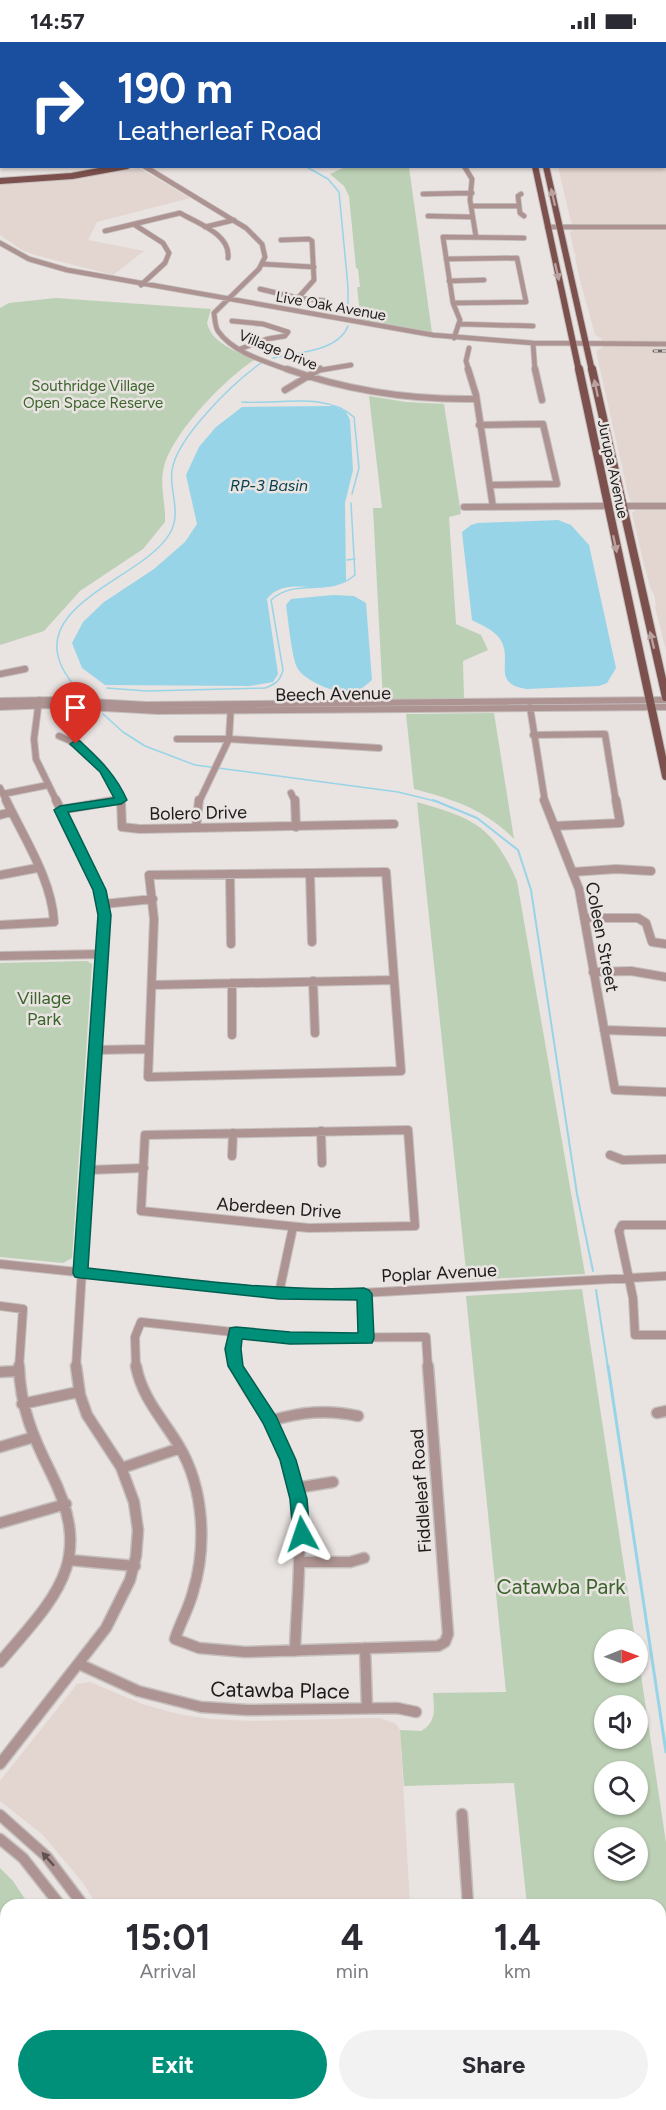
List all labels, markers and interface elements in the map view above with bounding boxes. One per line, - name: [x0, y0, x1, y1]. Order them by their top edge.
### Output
- text: 14:57: [30, 8, 85, 35]
- text: 190 m: [117, 63, 233, 114]
- icon: right: [18, 66, 96, 144]
- text: Leatherleaf Road: [117, 114, 322, 147]
- one-way arrow: [548, 187, 557, 206]
- one-way arrow: [552, 263, 562, 282]
- street label: Live Oak Avenue: [274, 287, 388, 325]
- street label: Village Drive: [236, 326, 320, 374]
- park label: Southridge Village Open Space Reserve: [23, 377, 163, 412]
- one-way arrow: [590, 379, 600, 397]
- street label: Jurupa Avenue: [594, 418, 632, 520]
- water label: RP-3 Basin: [230, 476, 308, 495]
- one-way arrow: [611, 535, 620, 554]
- one-way arrow: [647, 630, 657, 649]
- pin: [50, 682, 101, 744]
- street label: Beech Avenue: [275, 682, 391, 706]
- icon: arrive: [59, 691, 92, 724]
- street label: Bolero Drive: [149, 801, 247, 825]
- street label: Coleen Street: [581, 880, 624, 994]
- park label: Village Park: [17, 987, 71, 1030]
- street label: Aberdeen Drive: [216, 1193, 342, 1223]
- street label: Poplar Avenue: [381, 1259, 498, 1287]
- street label: Fiddleleaf Road: [406, 1428, 436, 1554]
- position arrow: [270, 1502, 334, 1566]
- park label: Catawba Park: [497, 1574, 626, 1599]
- north arrow: [594, 1629, 648, 1683]
- map controls: [594, 1629, 648, 1881]
- street label: Catawba Place: [210, 1676, 350, 1704]
- button: sound: [594, 1695, 648, 1749]
- button: search: [594, 1761, 648, 1815]
- button: layers: [594, 1827, 648, 1881]
- one-way arrow: [41, 1851, 55, 1866]
- text: 15:01: [125, 1916, 211, 1959]
- text: 4: [341, 1916, 364, 1959]
- text: 1.4: [494, 1916, 541, 1959]
- text: Arrival: [140, 1959, 196, 1983]
- text: min: [336, 1959, 369, 1983]
- text: km: [504, 1959, 531, 1983]
- button: Exit: [18, 2030, 327, 2099]
- button: Share: [339, 2030, 648, 2099]

